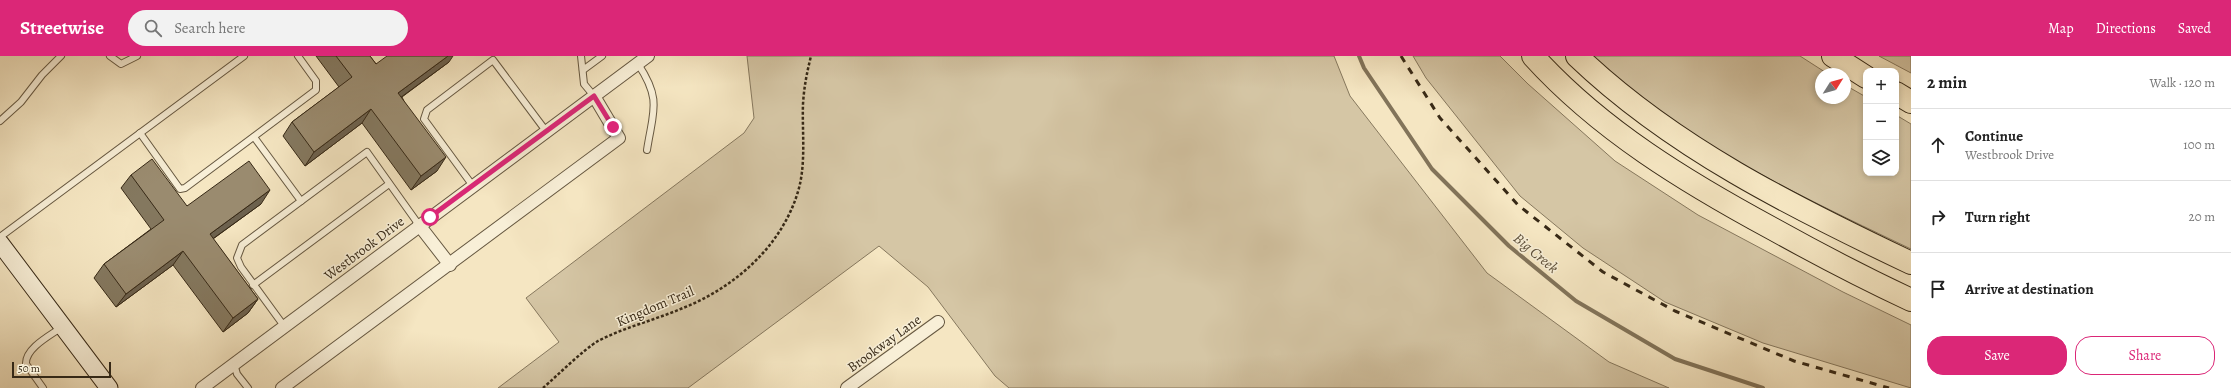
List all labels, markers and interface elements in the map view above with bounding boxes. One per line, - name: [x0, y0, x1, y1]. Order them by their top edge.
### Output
- search box: [128, 10, 408, 46]
- text: Streetwise: [20, 15, 104, 41]
- icon: search: [142, 17, 164, 39]
- text: Search here: [174, 18, 245, 38]
- text: Map: [2048, 19, 2074, 38]
- text: Directions: [2096, 19, 2156, 38]
- text: Saved: [2178, 19, 2211, 38]
- north arrow: [1815, 68, 1851, 104]
- map controls: [1863, 68, 1899, 176]
- button: +: [1863, 68, 1899, 104]
- text: 2 min: [1927, 71, 1967, 94]
- text: Walk · 120 m: [2150, 74, 2215, 91]
- button: −: [1863, 104, 1899, 140]
- route end: [604, 118, 622, 136]
- text: Continue: [1965, 126, 2023, 146]
- icon: ahead: [1927, 134, 1949, 156]
- text: 100 m: [2183, 136, 2215, 153]
- button: layers: [1863, 140, 1899, 176]
- text: Westbrook Drive: [1965, 146, 2054, 163]
- icon: right: [1927, 206, 1949, 228]
- text: Turn right: [1965, 207, 2030, 227]
- route start: [421, 208, 439, 226]
- text: 20 m: [2189, 208, 2215, 225]
- street label: Westbrook Drive: [319, 212, 408, 285]
- water label: Big Creek: [1509, 228, 1563, 278]
- icon: arrive: [1927, 278, 1949, 300]
- text: Arrive at destination: [1965, 279, 2094, 299]
- street label: Kingdom Trail: [613, 281, 697, 331]
- street label: Brookway Lane: [844, 310, 925, 377]
- button: Save: [1927, 336, 2067, 375]
- button: Share: [2075, 336, 2215, 375]
- scale bar: [12, 360, 111, 379]
- text: 50 m: [18, 361, 40, 376]

